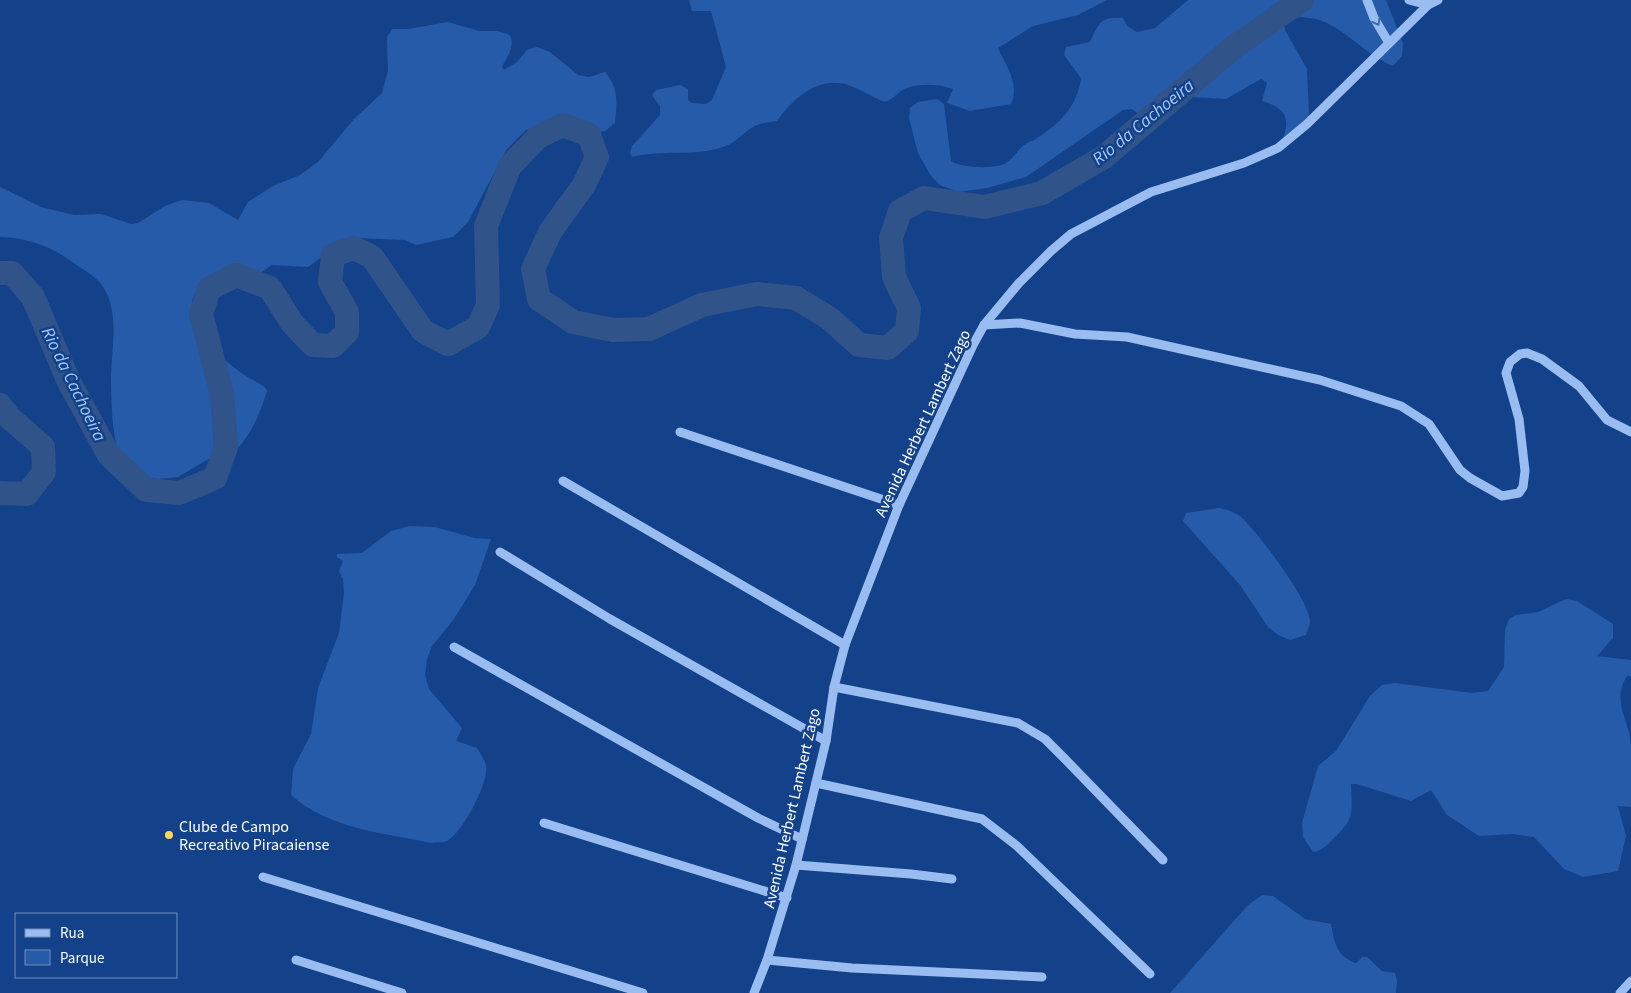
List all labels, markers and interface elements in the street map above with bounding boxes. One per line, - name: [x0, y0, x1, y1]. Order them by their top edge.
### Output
- one-way arrow: [1370, 16, 1380, 25]
- water label: Rio da Cachoeira: [1087, 73, 1200, 171]
- water label: Rio da Cachoeira: [35, 323, 112, 446]
- street label: Avenida Herbert Lambert Zago: [870, 326, 976, 521]
- street label: Avenida Herbert Lambert Zago: [758, 706, 826, 910]
- place label: Clube de Campo Recreativo Piracaiense: [179, 816, 330, 856]
- marker: Clube de Campo Recreativo Piracaiense: [163, 829, 175, 841]
- legend: [15, 913, 178, 978]
- text: Rua: [60, 923, 84, 944]
- text: Parque: [60, 948, 104, 969]

